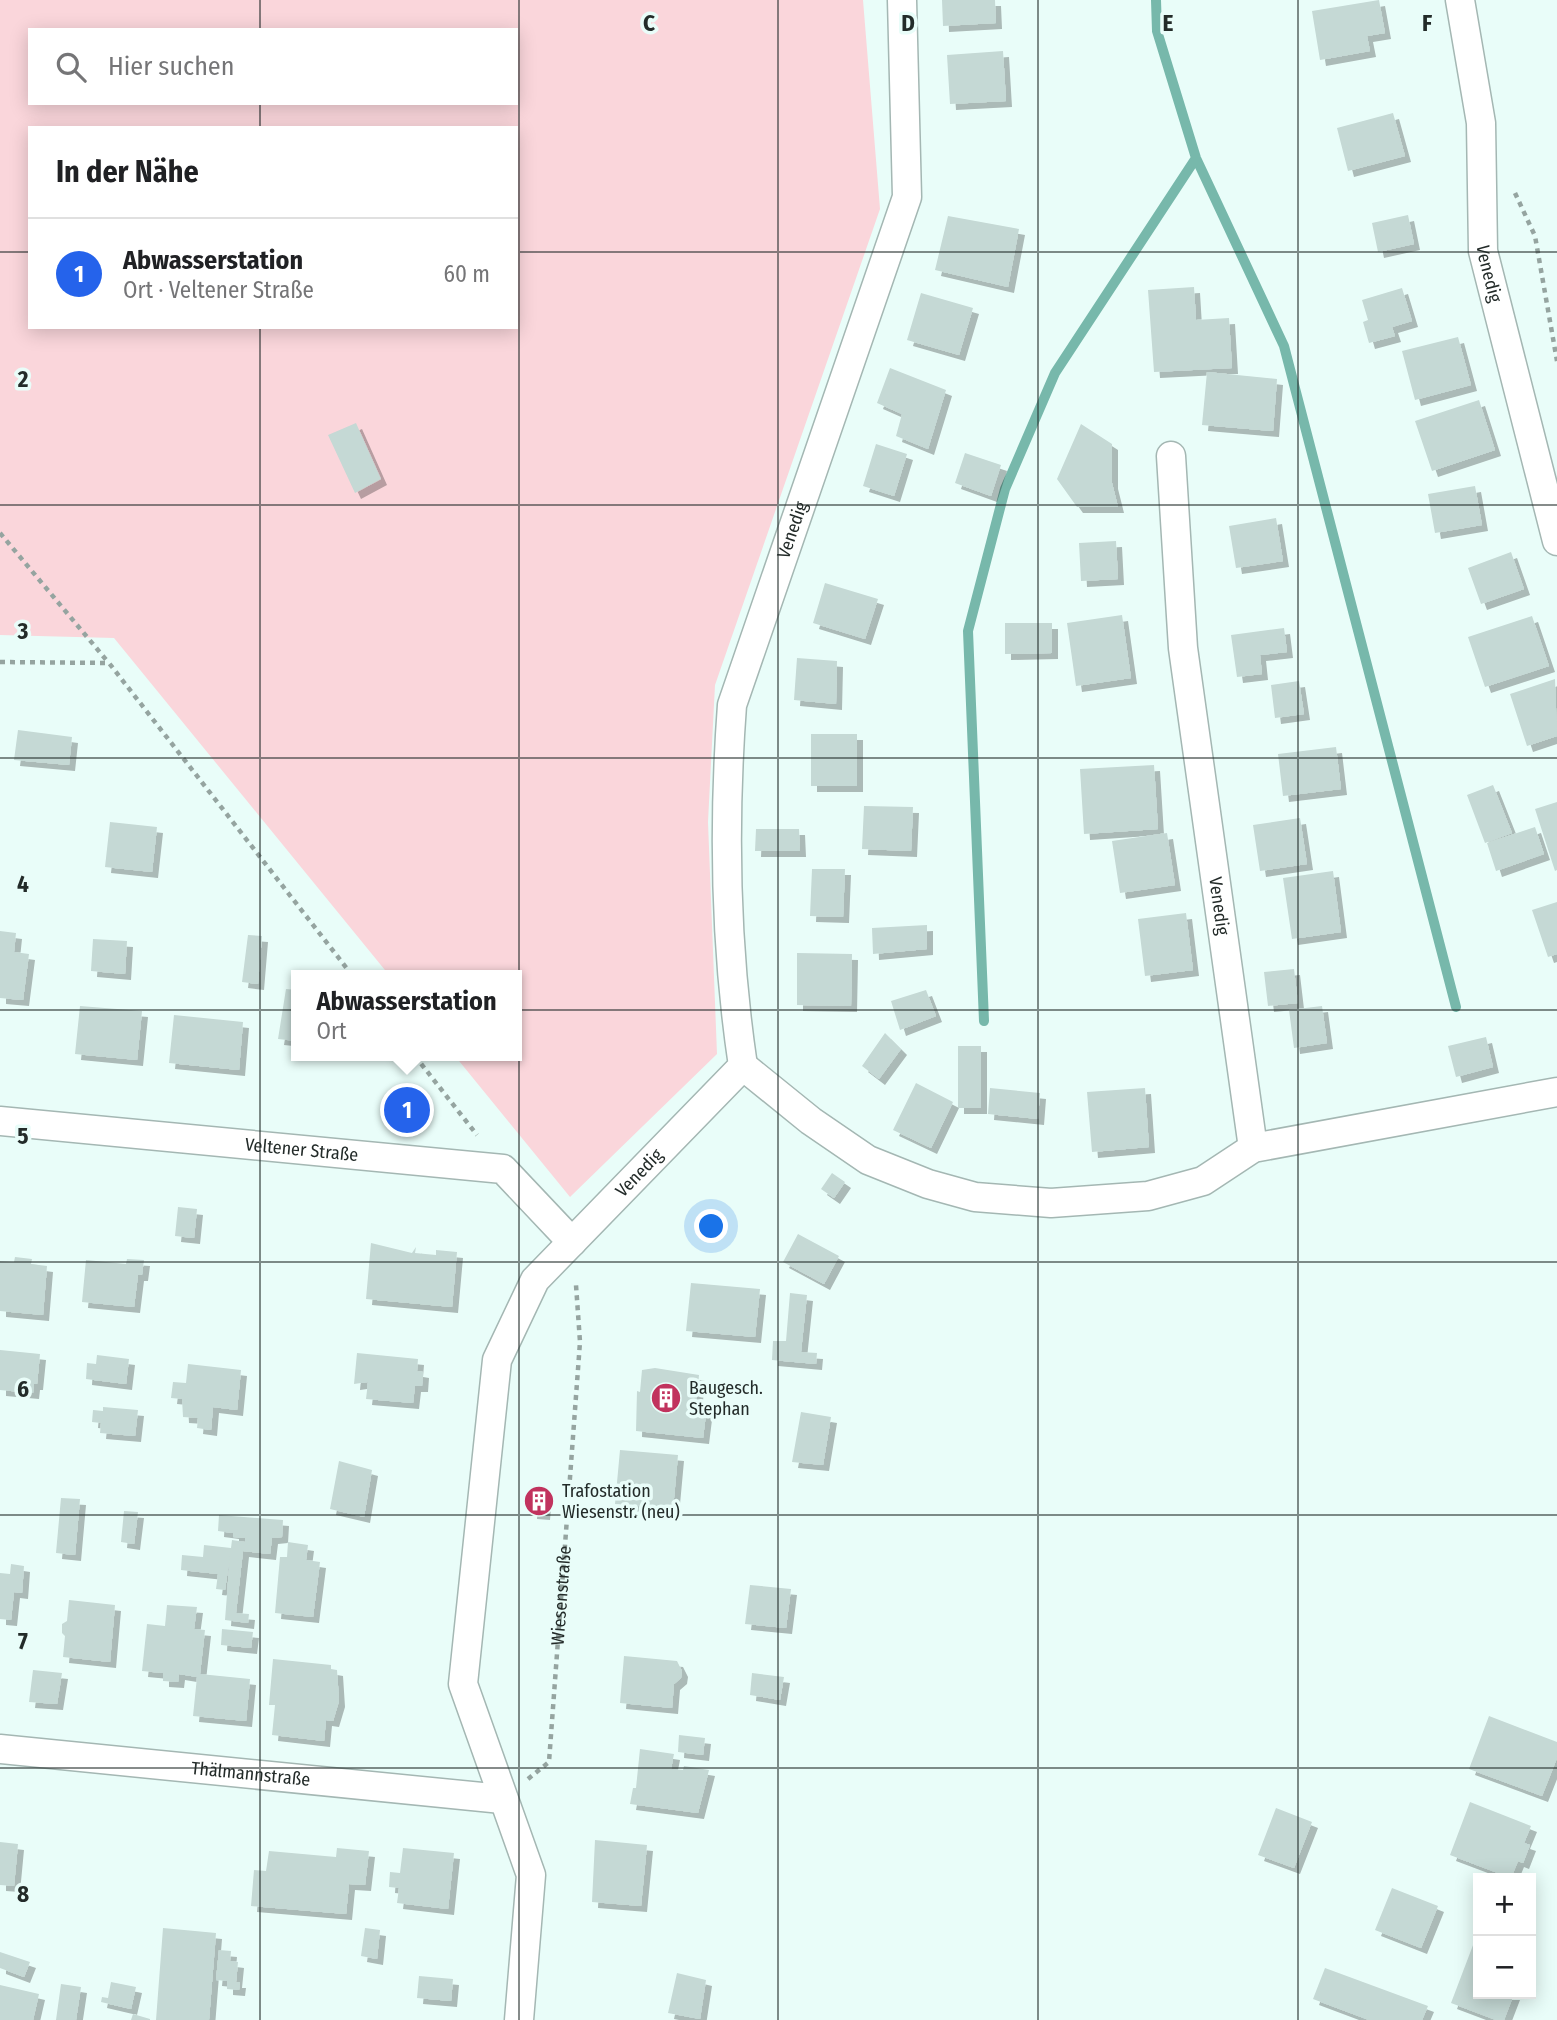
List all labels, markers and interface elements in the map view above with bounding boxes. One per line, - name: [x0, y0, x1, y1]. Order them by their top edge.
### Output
- text: C: [643, 9, 655, 37]
- text: D: [901, 9, 915, 37]
- text: E: [1163, 9, 1174, 37]
- text: F: [1422, 9, 1432, 37]
- search box: [28, 28, 518, 105]
- icon: search: [52, 48, 90, 86]
- text: Hier suchen: [108, 51, 234, 82]
- text: In der Nähe: [56, 154, 199, 190]
- text: Abwasserstation: [123, 245, 303, 276]
- street label: Venedig: [1472, 245, 1507, 305]
- text: 1: [74, 260, 84, 288]
- text: 60 m: [444, 260, 490, 288]
- text: Ort · Veltener Straße: [123, 276, 314, 304]
- text: 2: [17, 365, 29, 393]
- street label: Venedig: [772, 498, 812, 561]
- text: 3: [17, 617, 29, 645]
- text: 4: [17, 870, 29, 898]
- street label: Venedig: [1204, 876, 1234, 937]
- popup: [291, 970, 522, 1061]
- text: Abwasserstation: [316, 986, 497, 1017]
- text: Ort: [316, 1017, 346, 1045]
- pin: 1: [384, 1084, 430, 1136]
- text: 5: [17, 1122, 29, 1150]
- street label: Veltener Straße: [244, 1133, 359, 1166]
- street label: Venedig: [611, 1144, 668, 1202]
- your location: [694, 1209, 728, 1243]
- text: 6: [17, 1375, 29, 1403]
- place label: Baugesch. Stephan: [689, 1377, 763, 1420]
- building icon: Baugesch. Stephan: [649, 1381, 683, 1415]
- place label: Trafostation Wiesenstr. (neu): [562, 1480, 680, 1523]
- building icon: Trafostation Wiesenstr. (neu): [522, 1484, 556, 1518]
- street label: Wiesenstraße: [547, 1545, 576, 1646]
- text: 7: [18, 1627, 28, 1655]
- street label: Thälmannstraße: [190, 1757, 311, 1791]
- map controls: [1473, 1873, 1536, 1999]
- button: +: [1473, 1873, 1536, 1936]
- text: 8: [17, 1880, 29, 1908]
- button: −: [1473, 1936, 1536, 1999]

